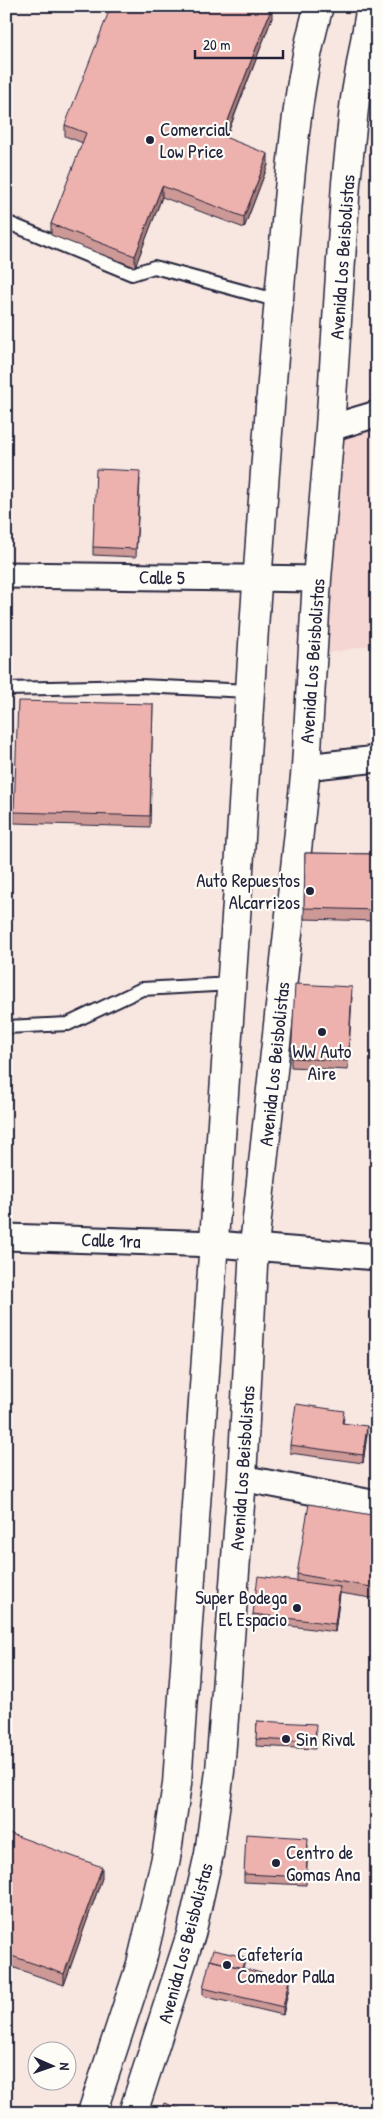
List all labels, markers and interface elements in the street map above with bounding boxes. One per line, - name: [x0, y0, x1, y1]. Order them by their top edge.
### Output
- scale bar: [195, 28, 283, 60]
- text: 20 m: [203, 34, 230, 55]
- place label: Comercial Low Price: [160, 116, 231, 164]
- marker: Comercial Low Price: [144, 134, 156, 146]
- street label: Avenida Los Beisbolistas: [323, 174, 361, 340]
- street label: Calle 5: [139, 564, 185, 590]
- street label: Avenida Los Beisbolistas: [293, 578, 331, 744]
- place label: Auto Repuestos Alcarrizos: [196, 867, 300, 915]
- marker: Auto Repuestos Alcarrizos: [304, 885, 316, 897]
- street label: Avenida Los Beisbolistas: [252, 981, 296, 1147]
- marker: WW Auto Aire: [316, 1026, 328, 1038]
- place label: WW Auto Aire: [293, 1038, 352, 1086]
- street label: Calle 1ra: [81, 1226, 142, 1254]
- street label: Avenida Los Beisbolistas: [223, 1385, 261, 1551]
- place label: Super Bodega El Espacio: [195, 1584, 288, 1632]
- marker: Super Bodega El Espacio: [291, 1602, 303, 1614]
- place label: Sin Rival: [296, 1726, 356, 1752]
- marker: Sin Rival: [280, 1733, 292, 1745]
- place label: Centro de Gomas Ana: [286, 1839, 361, 1887]
- marker: Centro de Gomas Ana: [270, 1857, 282, 1869]
- street label: Avenida Los Beisbolistas: [151, 1860, 219, 2026]
- place label: Cafetería Comedor Palla: [237, 1941, 335, 1989]
- marker: Cafetería Comedor Palla: [221, 1959, 233, 1971]
- north arrow: [28, 2042, 78, 2092]
- text: N: [56, 2062, 75, 2071]

